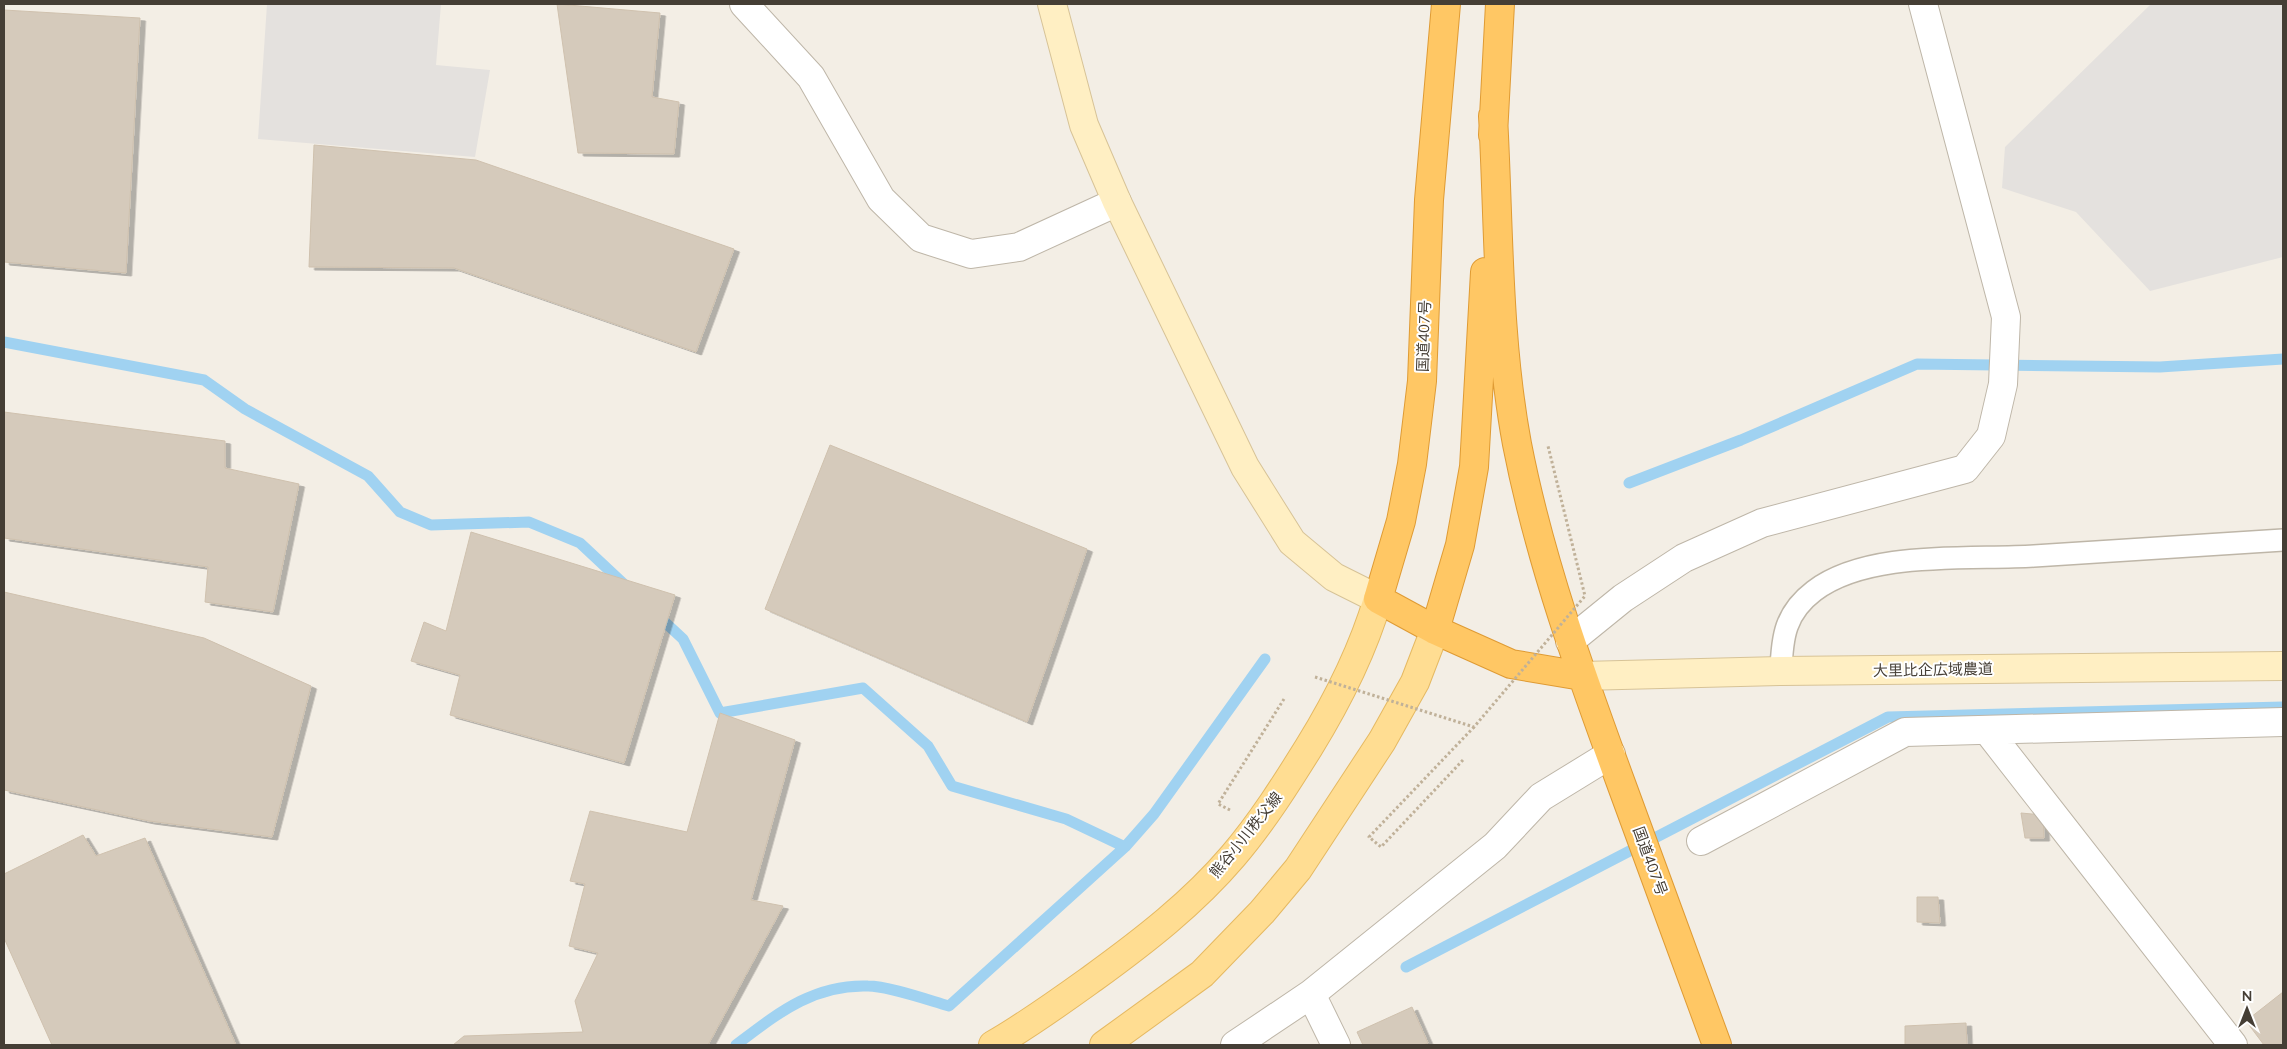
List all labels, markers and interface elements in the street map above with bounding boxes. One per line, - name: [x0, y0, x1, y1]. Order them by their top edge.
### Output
- street label: 国道407号: [1413, 300, 1434, 372]
- street label: 大里比企広域農道: [1873, 659, 1993, 680]
- street label: 熊谷小川秩父線: [1205, 788, 1286, 881]
- street label: 国道407号: [1629, 824, 1672, 898]
- north arrow: [2222, 984, 2272, 1034]
- text: N: [2242, 987, 2252, 1005]

